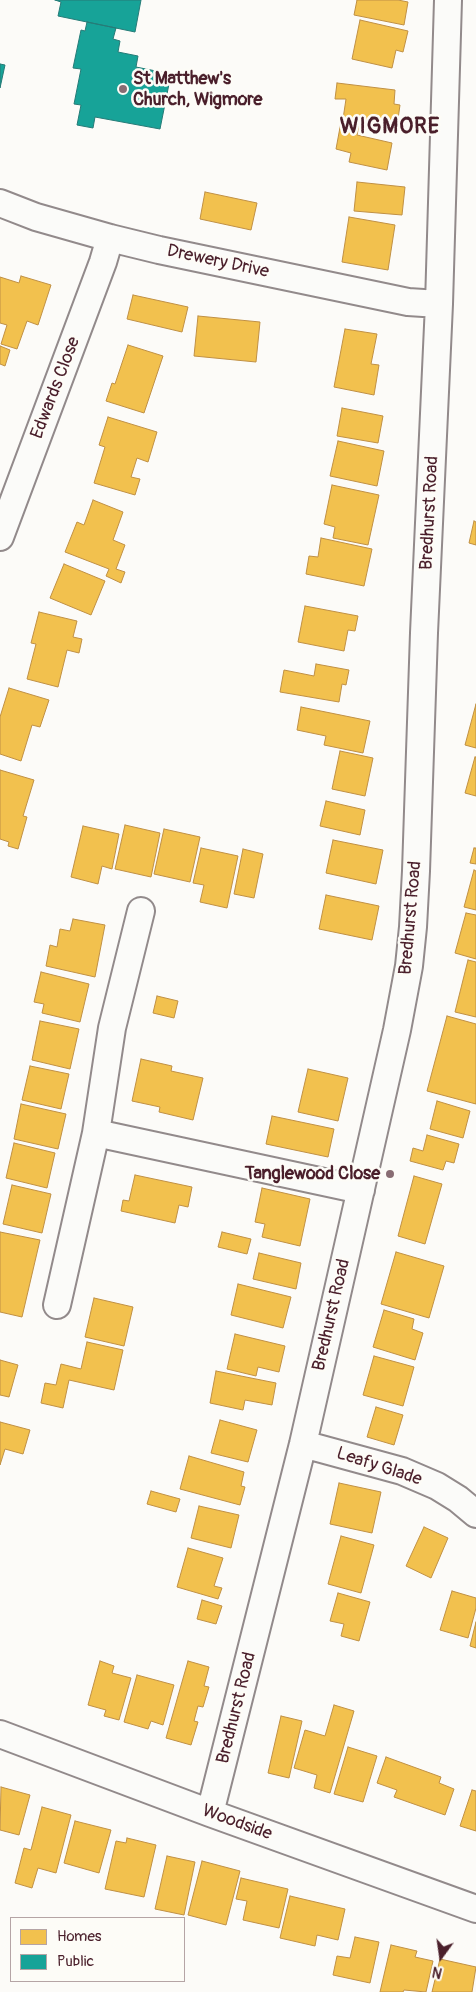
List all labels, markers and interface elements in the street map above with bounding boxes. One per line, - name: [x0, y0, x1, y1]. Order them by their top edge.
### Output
- place label: St Matthew's Church, Wigmore: [133, 68, 262, 110]
- marker: St Matthew's Church, Wigmore: [117, 83, 129, 95]
- district label: WIGMORE: [339, 114, 441, 140]
- street label: Drewery Drive: [165, 241, 271, 283]
- street label: Edwards Close: [27, 334, 85, 442]
- street label: Bredhurst Road: [416, 455, 444, 571]
- street label: Bredhurst Road: [395, 860, 427, 976]
- place label: Tanglewood Close: [245, 1163, 380, 1185]
- marker: Tanglewood Close: [384, 1168, 396, 1180]
- street label: Bredhurst Road: [309, 1257, 355, 1373]
- street label: Leafy Glade: [334, 1443, 424, 1491]
- street label: Bredhurst Road: [213, 1650, 261, 1766]
- street label: Woodside: [199, 1800, 275, 1846]
- legend: [10, 1917, 185, 1982]
- text: Homes: [57, 1927, 102, 1946]
- north arrow: [416, 1932, 466, 1982]
- text: Public: [57, 1952, 94, 1971]
- text: N: [431, 1963, 444, 1981]

